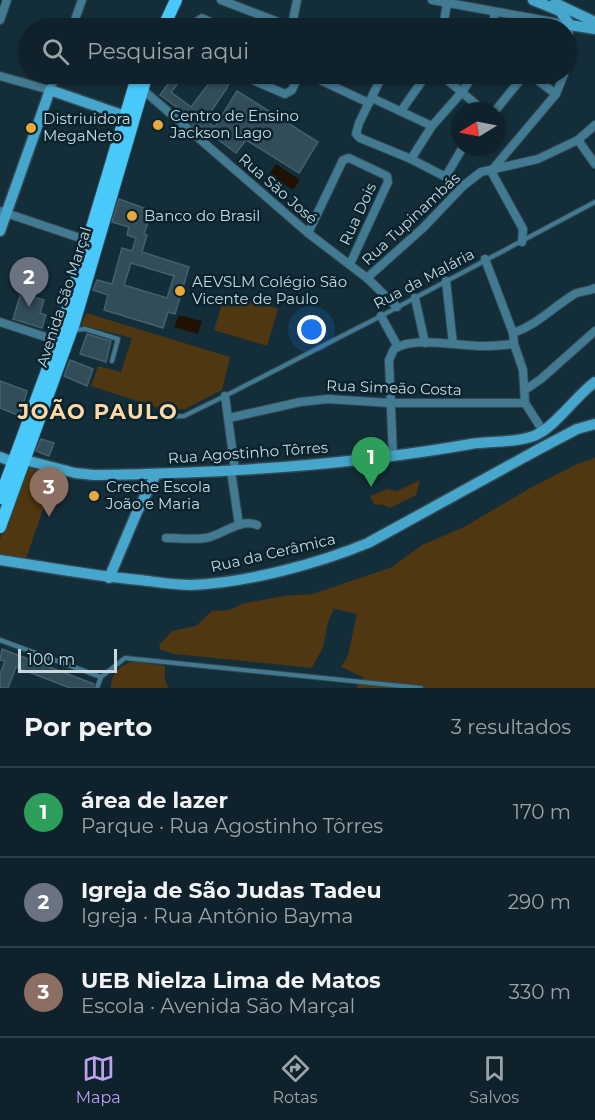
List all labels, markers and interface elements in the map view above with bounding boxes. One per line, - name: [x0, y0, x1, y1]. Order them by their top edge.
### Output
- search box: [18, 18, 577, 84]
- icon: search: [39, 35, 72, 68]
- text: Pesquisar aqui: [87, 38, 249, 65]
- north arrow: [451, 102, 505, 156]
- place label: Centro de Ensino Jackson Lago: [169, 106, 299, 142]
- place label: Distriuidora MegaNeto: [43, 109, 131, 145]
- marker: Centro de Ensino Jackson Lago: [151, 118, 165, 132]
- marker: Distriuidora MegaNeto: [24, 121, 38, 135]
- street label: Rua São José: [235, 149, 322, 228]
- street label: Rua Tupinambás: [358, 168, 464, 269]
- street label: Rua Dois: [335, 179, 380, 248]
- place label: Banco do Brasil: [144, 206, 260, 225]
- marker: Banco do Brasil: [125, 209, 139, 223]
- street label: Avenida São Marçal: [32, 224, 95, 369]
- street label: Rua da Malária: [370, 244, 477, 313]
- pin: 2: [9, 258, 48, 307]
- place label: AEVSLM Colégio São Vicente de Paulo: [192, 272, 347, 308]
- marker: AEVSLM Colégio São Vicente de Paulo: [173, 284, 187, 298]
- your location: [297, 315, 326, 344]
- street label: Rua Simeão Costa: [326, 376, 462, 399]
- district label: JOÃO PAULO: [17, 399, 178, 424]
- street label: Rua Agostinho Tôrres: [167, 437, 329, 468]
- pin: 1: [352, 438, 391, 487]
- pin: 3: [29, 468, 68, 517]
- place label: Creche Escola João e Maria: [105, 477, 211, 513]
- marker: Creche Escola João e Maria: [87, 489, 101, 503]
- street label: Rua da Cerâmica: [209, 529, 337, 576]
- scale bar: [18, 646, 117, 674]
- text: 100 m: [27, 650, 75, 669]
- text: Por perto: [24, 711, 152, 743]
- text: 3 resultados: [451, 715, 571, 739]
- text: área de lazer: [81, 787, 228, 814]
- text: 1: [40, 800, 47, 824]
- text: 170 m: [513, 800, 571, 824]
- text: Parque · Rua Agostinho Tôrres: [81, 814, 383, 838]
- text: Igreja de São Judas Tadeu: [81, 877, 382, 904]
- text: 2: [38, 890, 49, 914]
- text: 290 m: [508, 890, 571, 914]
- text: Igreja · Rua Antônio Bayma: [81, 904, 353, 928]
- text: UEB Nielza Lima de Matos: [81, 967, 381, 994]
- text: 3: [38, 980, 49, 1004]
- text: 330 m: [509, 980, 571, 1004]
- text: Escola · Avenida São Marçal: [81, 994, 355, 1018]
- tab: Mapa: [76, 1052, 121, 1107]
- tab: Rotas: [273, 1052, 318, 1107]
- tab: Salvos: [469, 1052, 519, 1107]

